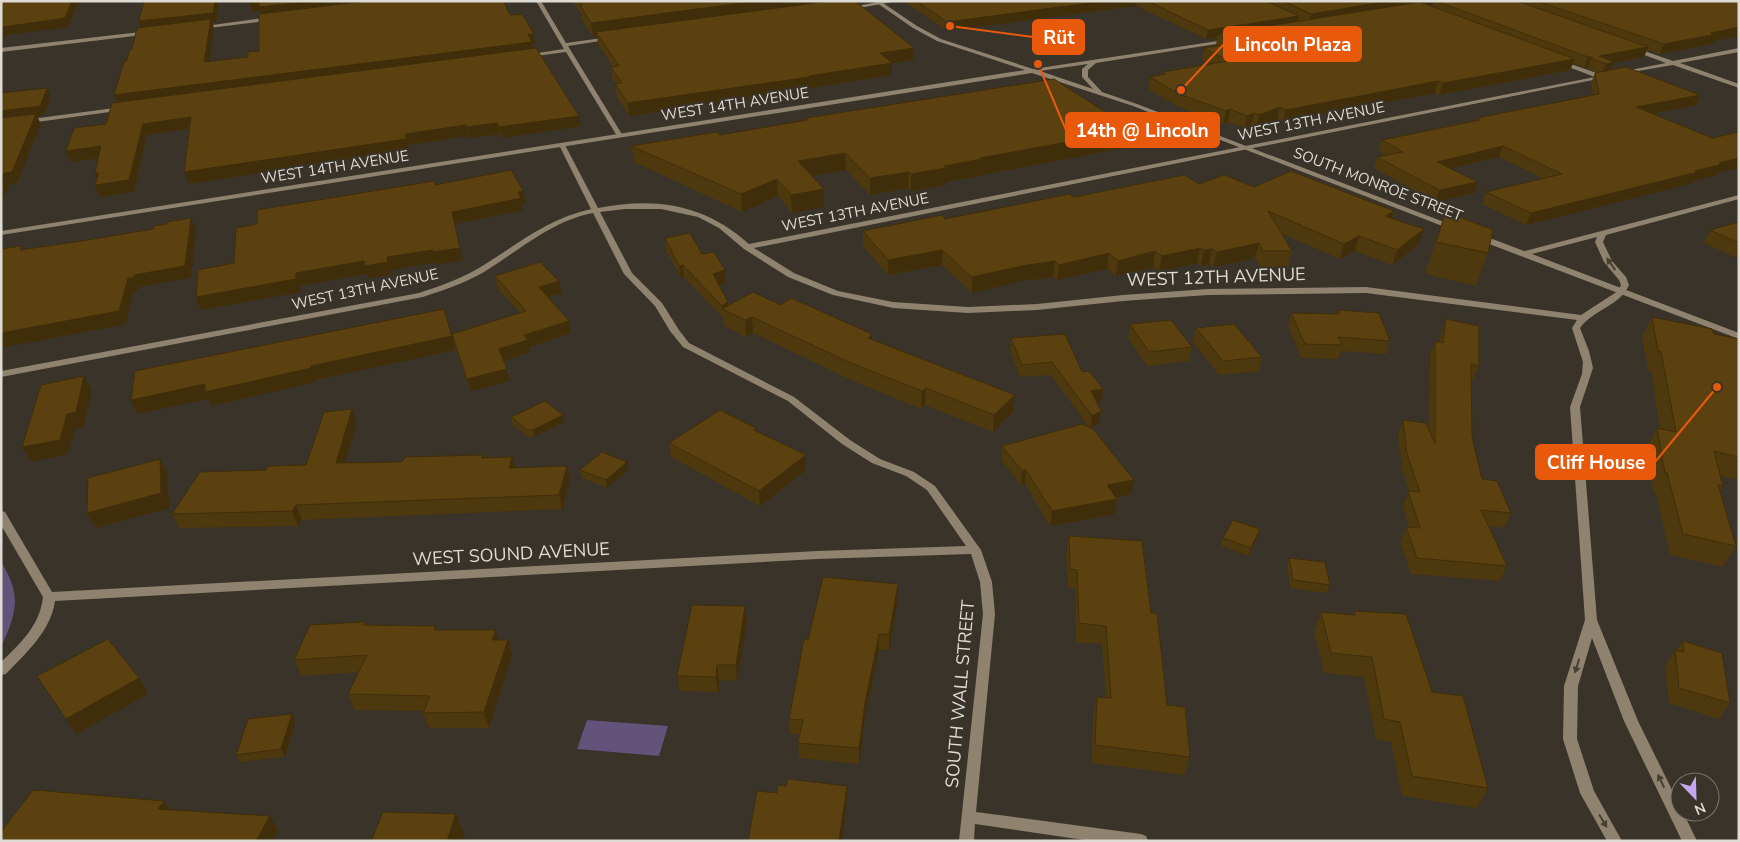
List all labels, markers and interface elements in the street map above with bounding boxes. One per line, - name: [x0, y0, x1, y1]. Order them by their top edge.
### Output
- callout: Rüt: [1033, 20, 1084, 54]
- text: Rüt: [1043, 25, 1075, 51]
- callout: Lincoln Plaza: [1224, 27, 1361, 61]
- text: Lincoln Plaza: [1235, 32, 1351, 58]
- street label: WEST 14TH AVENUE: [660, 82, 810, 126]
- street label: WEST 13TH AVENUE: [1236, 97, 1386, 145]
- callout: 14th @ Lincoln: [1066, 113, 1219, 147]
- text: 14th @ Lincoln: [1075, 118, 1209, 144]
- street label: SOUTH MONROE STREET: [1290, 142, 1466, 226]
- street label: WEST 14TH AVENUE: [260, 145, 410, 189]
- street label: WEST 13TH AVENUE: [780, 188, 930, 236]
- one-way arrow: [1606, 257, 1616, 271]
- street label: WEST 12TH AVENUE: [1126, 262, 1306, 292]
- street label: WEST 13TH AVENUE: [290, 264, 440, 314]
- callout: Cliff House: [1536, 445, 1655, 479]
- text: Cliff House: [1547, 450, 1645, 476]
- street label: WEST SOUND AVENUE: [412, 537, 610, 571]
- street label: SOUTH WALL STREET: [940, 599, 980, 789]
- one-way arrow: [1572, 659, 1580, 674]
- north arrow: [1670, 772, 1720, 822]
- one-way arrow: [1657, 774, 1665, 788]
- text: N: [1691, 798, 1708, 819]
- one-way arrow: [1599, 814, 1608, 827]

